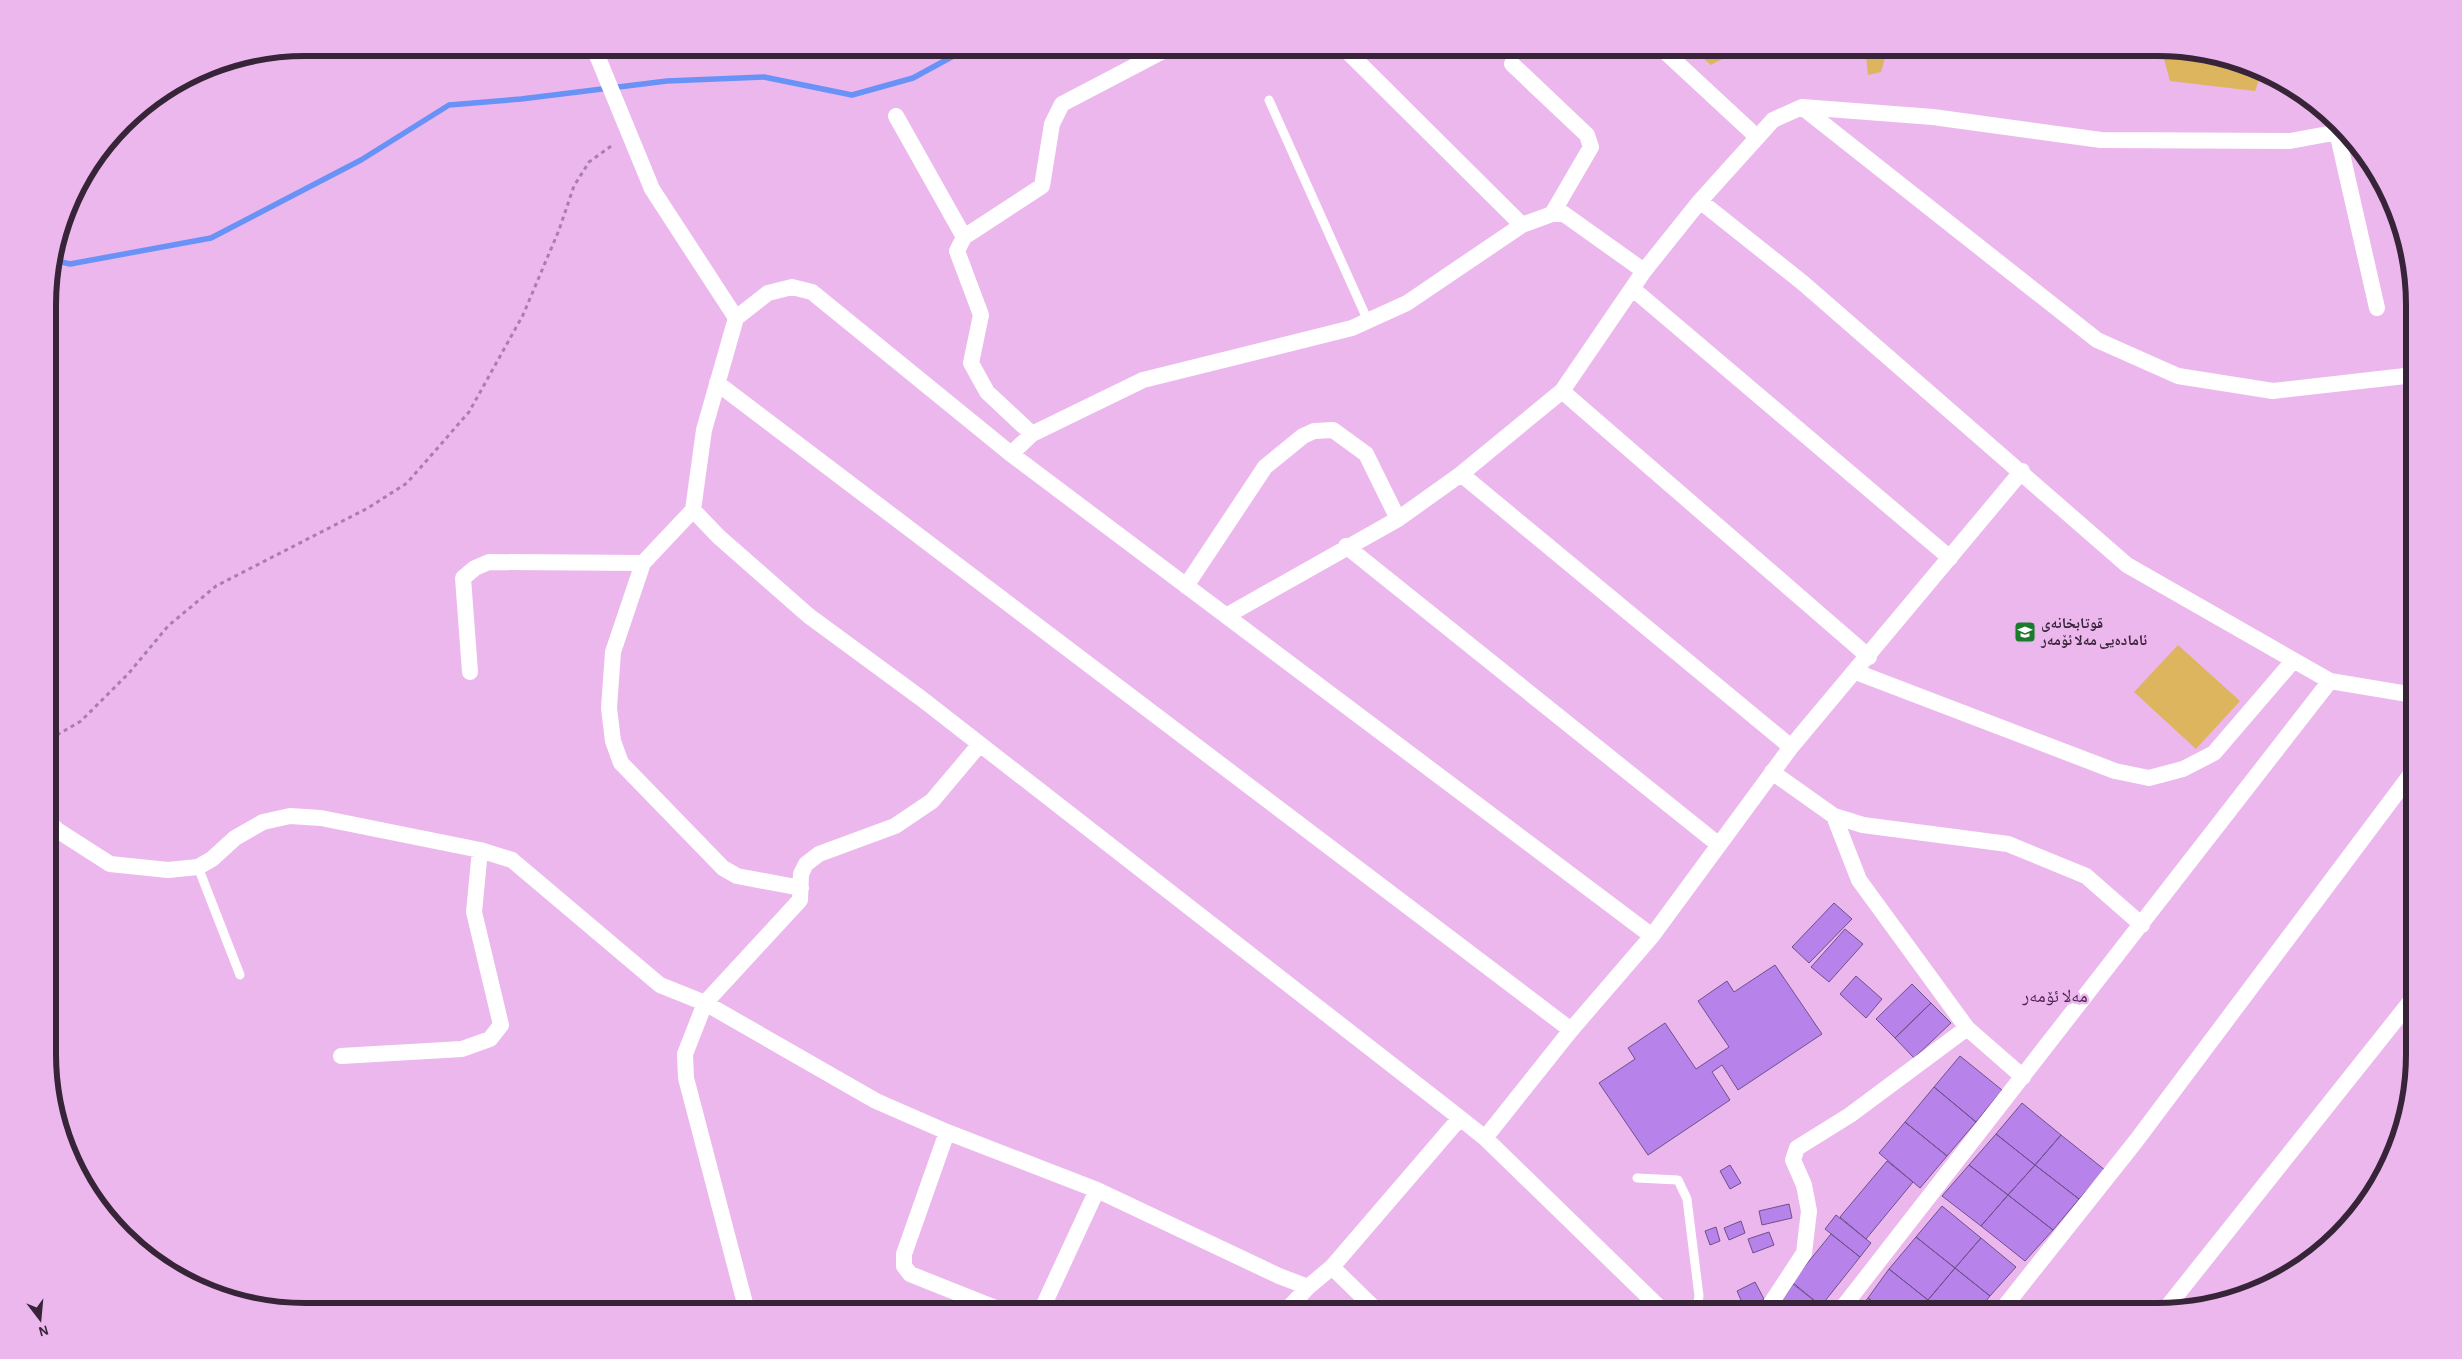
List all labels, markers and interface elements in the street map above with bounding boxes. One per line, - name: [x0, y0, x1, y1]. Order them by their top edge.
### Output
- place label: قوتابخانەی ئامادەیی مەلا ئۆمەر: [2040, 616, 2147, 649]
- school or university icon: قوتابخانەی ئامادەیی مەلا ئۆمەر: [2013, 620, 2037, 644]
- district label: مەلا ئۆمەر: [2021, 988, 2088, 1006]
- north arrow: [15, 1294, 65, 1344]
- text: N: [37, 1322, 50, 1339]

